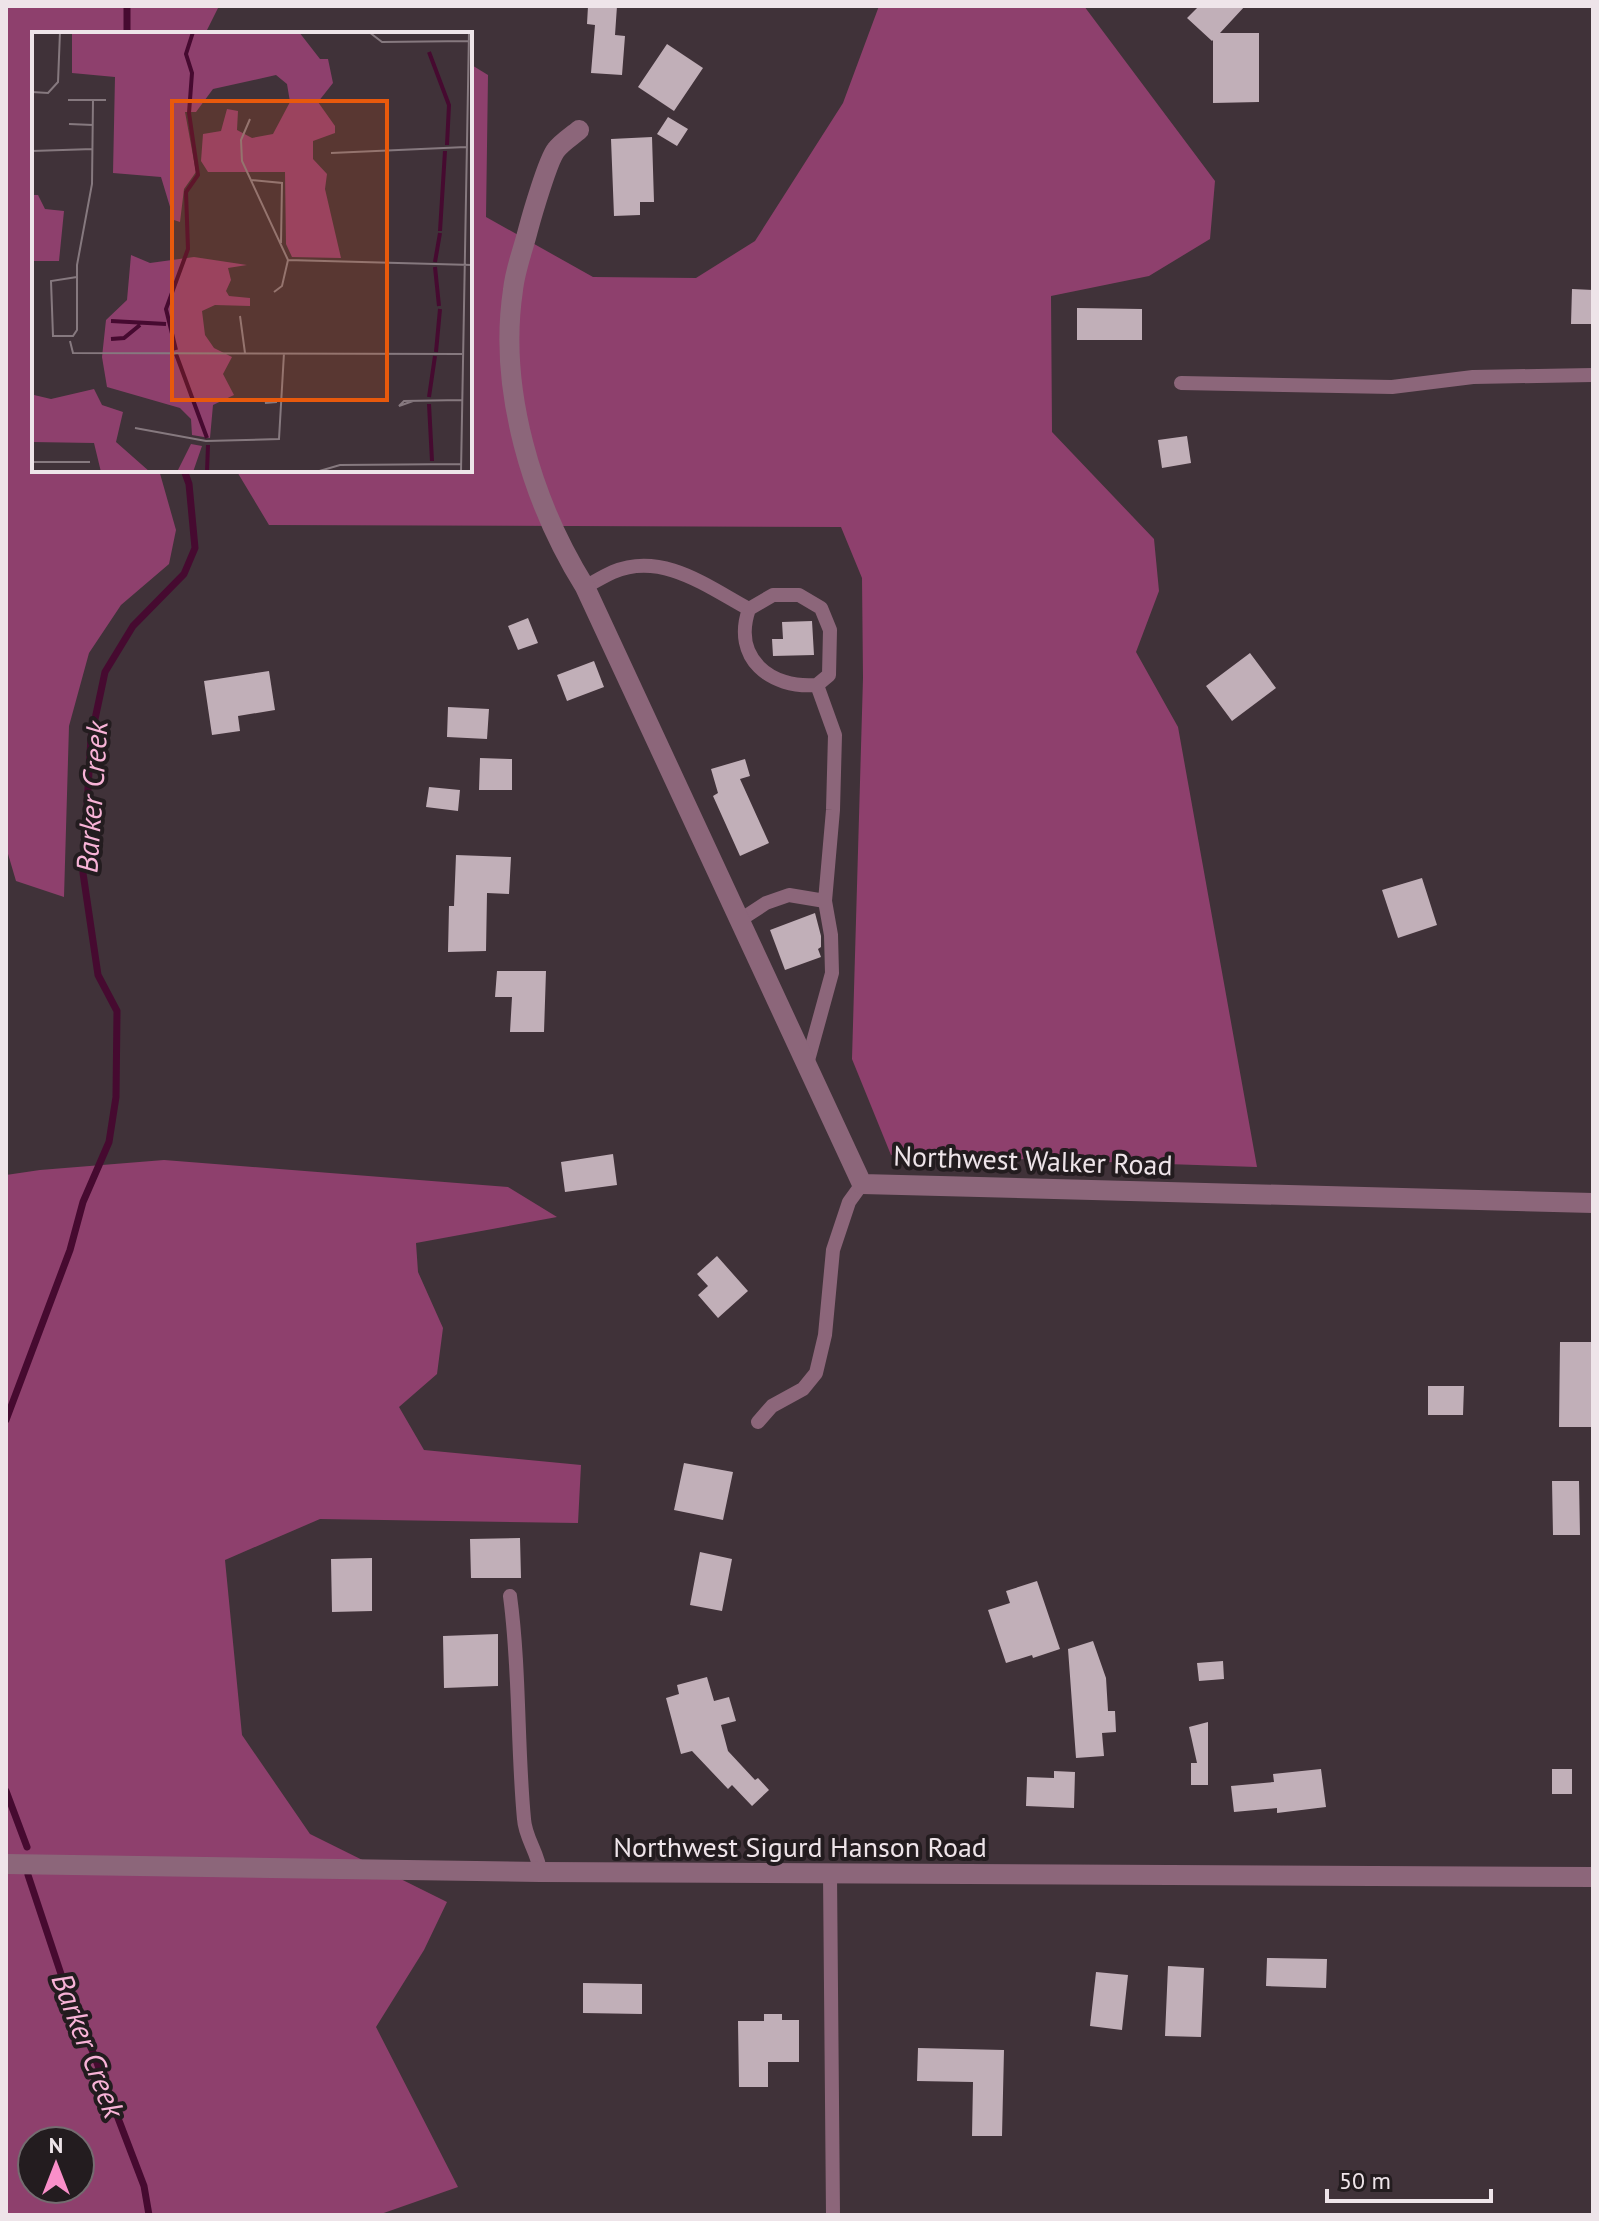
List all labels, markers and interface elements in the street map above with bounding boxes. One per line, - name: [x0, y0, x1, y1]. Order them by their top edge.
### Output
- inset map: [32, 32, 472, 472]
- water label: Barker Creek: [66, 718, 116, 874]
- street label: Northwest Walker Road: [893, 1137, 1173, 1183]
- street label: Northwest Sigurd Hanson Road: [613, 1828, 987, 1865]
- water label: Barker Creek: [44, 1967, 135, 2124]
- north arrow: [16, 2125, 96, 2205]
- text: N: [49, 2131, 63, 2159]
- scale bar: [1327, 2153, 1491, 2203]
- text: 50 m: [1339, 2165, 1391, 2196]

